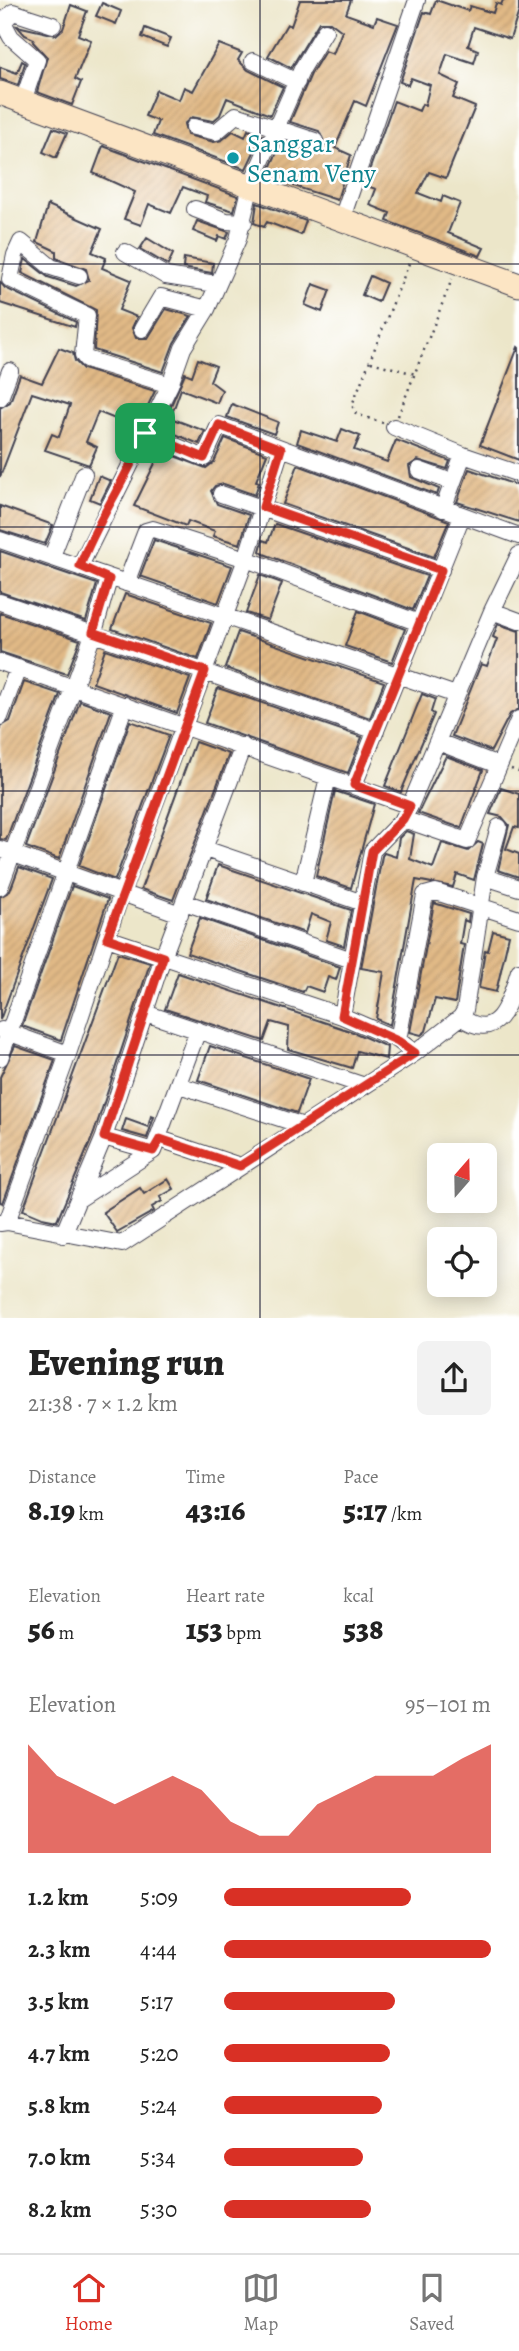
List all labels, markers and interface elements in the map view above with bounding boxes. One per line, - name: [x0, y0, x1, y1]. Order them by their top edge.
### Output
- place label: Sanggar Senam Veny: [247, 126, 376, 191]
- marker: Sanggar Senam Veny: [225, 150, 241, 166]
- pin: [115, 403, 175, 463]
- icon: arrive: [126, 414, 164, 452]
- north arrow: [427, 1143, 497, 1213]
- map controls: [427, 1143, 497, 1297]
- button: locate: [427, 1227, 497, 1297]
- text: Evening run: [28, 1336, 225, 1388]
- button: share: [417, 1341, 491, 1415]
- text: 21:38 · 7 × 1.2 km: [28, 1388, 178, 1419]
- text: Distance: [28, 1464, 96, 1490]
- text: Time: [186, 1464, 225, 1490]
- text: Pace: [343, 1464, 379, 1490]
- text: 8.19: [28, 1490, 75, 1530]
- text: 43:16: [186, 1490, 245, 1530]
- text: 5:17: [343, 1490, 387, 1530]
- text: km: [75, 1501, 104, 1527]
- text: /km: [387, 1501, 422, 1527]
- text: Elevation: [28, 1583, 101, 1609]
- text: Heart rate: [186, 1583, 265, 1609]
- text: kcal: [343, 1583, 374, 1609]
- text: 56: [28, 1609, 55, 1649]
- text: 153: [186, 1609, 223, 1649]
- text: 538: [343, 1609, 384, 1649]
- text: m: [55, 1620, 74, 1646]
- text: bpm: [223, 1620, 262, 1646]
- text: Elevation: [28, 1689, 116, 1720]
- text: 95–101 m: [405, 1689, 491, 1720]
- text: 1.2 km: [28, 1882, 89, 1913]
- text: 5:09: [140, 1882, 178, 1913]
- text: 2.3 km: [28, 1934, 91, 1965]
- text: 4:44: [140, 1934, 177, 1965]
- text: 3.5 km: [28, 1986, 89, 2017]
- text: 5:17: [140, 1986, 173, 2017]
- text: 4.7 km: [28, 2038, 90, 2069]
- text: 5:20: [140, 2038, 179, 2069]
- text: 5.8 km: [28, 2090, 90, 2121]
- text: 5:24: [140, 2090, 177, 2121]
- text: 7.0 km: [28, 2142, 91, 2173]
- text: 5:34: [140, 2142, 175, 2173]
- text: 8.2 km: [28, 2194, 92, 2225]
- text: 5:30: [140, 2194, 177, 2225]
- tab: Home: [65, 2269, 112, 2337]
- tab: Map: [242, 2269, 280, 2337]
- tab: Saved: [409, 2269, 454, 2337]

